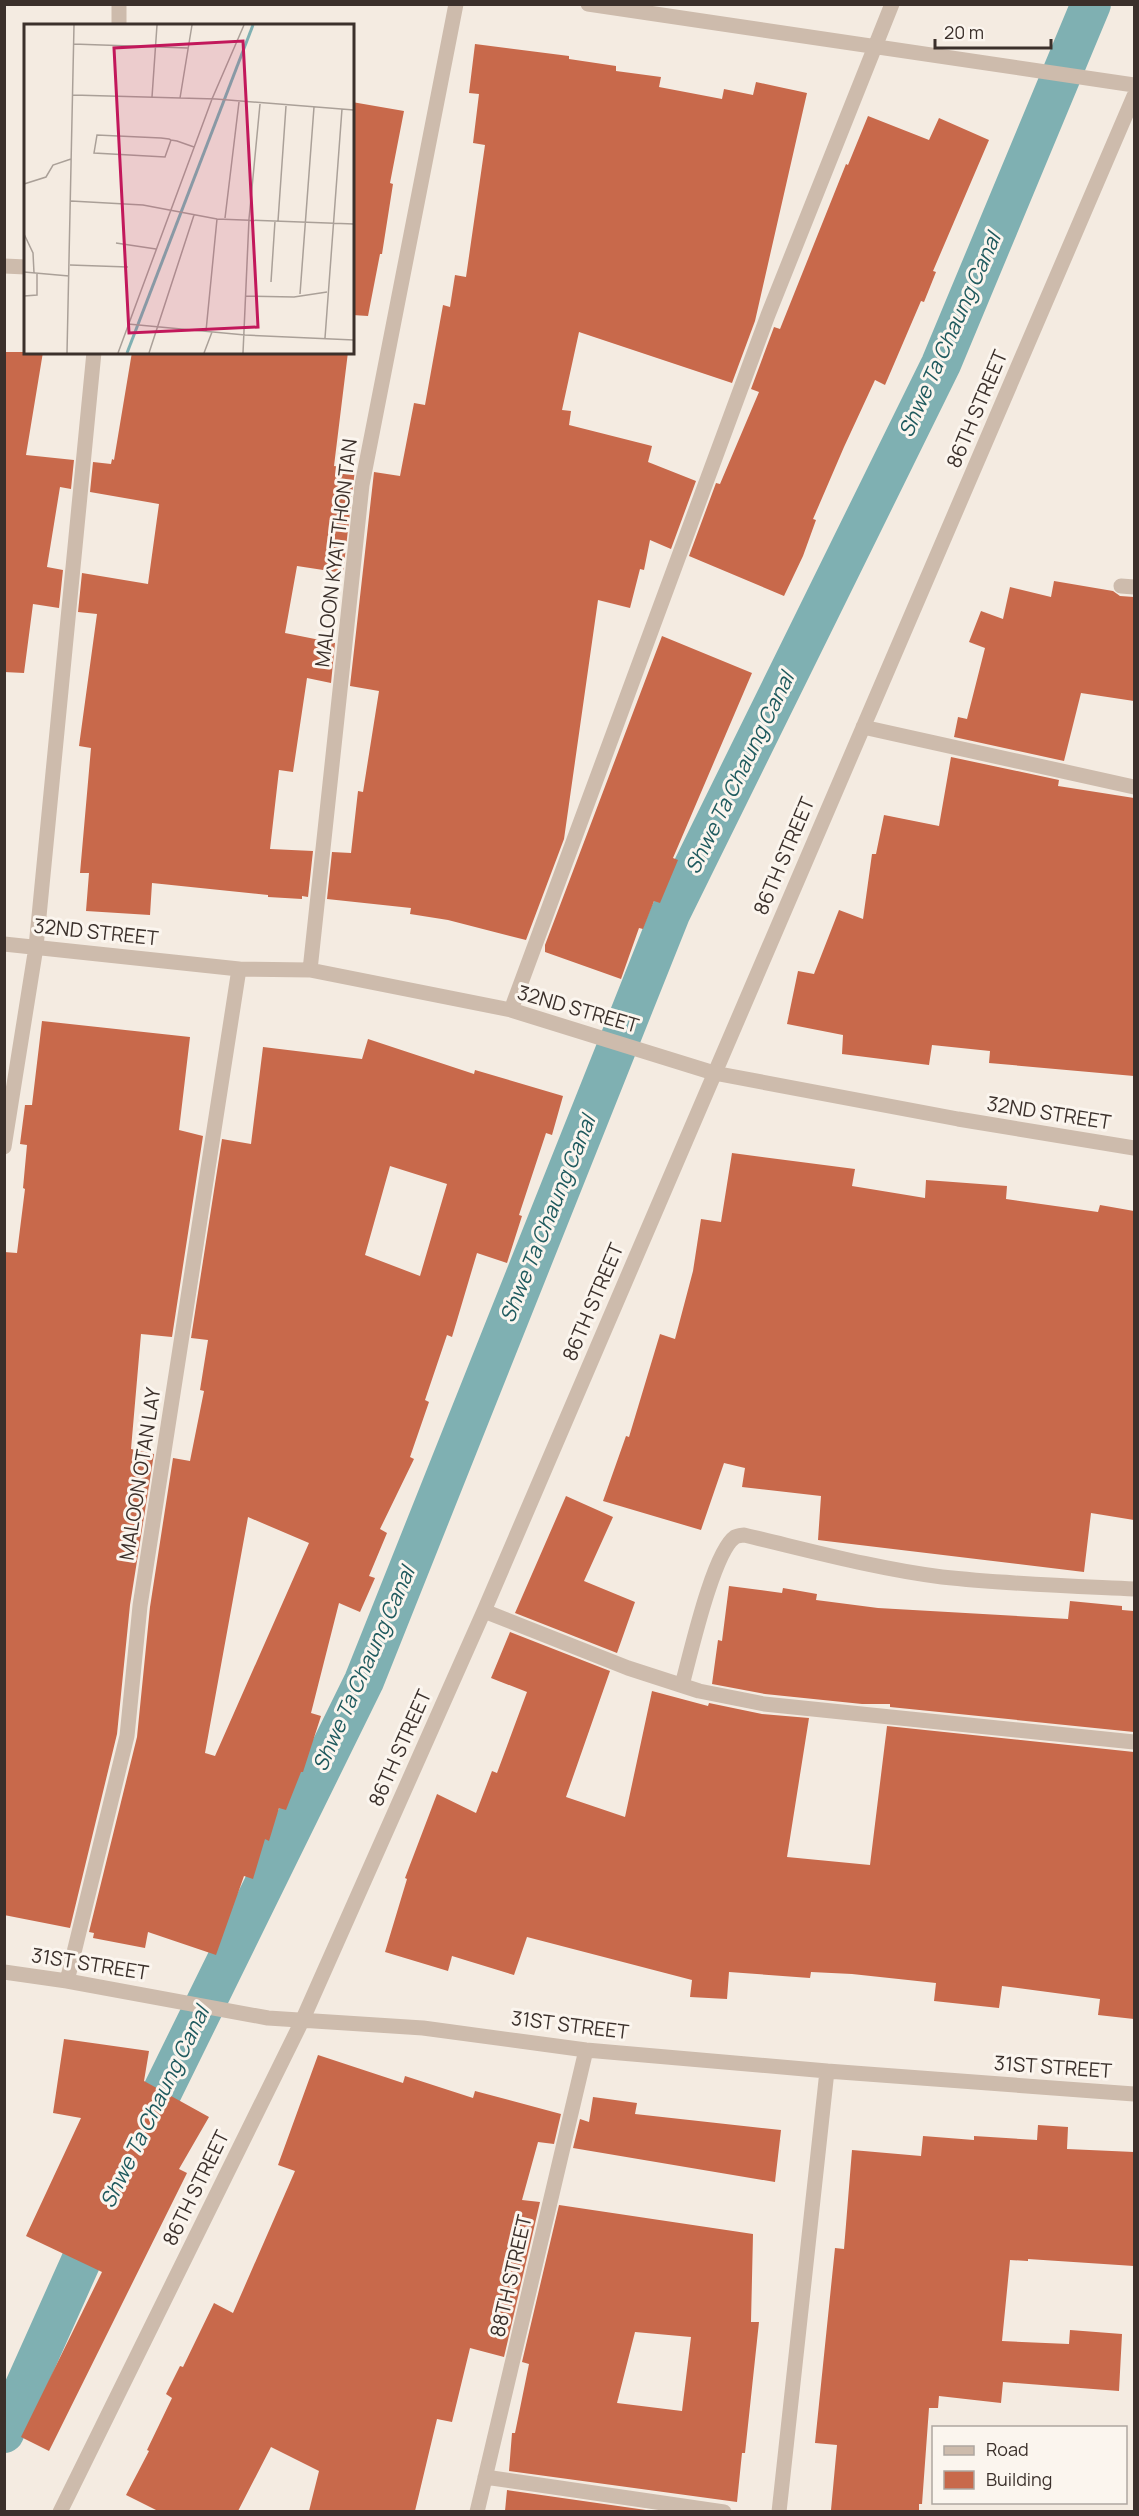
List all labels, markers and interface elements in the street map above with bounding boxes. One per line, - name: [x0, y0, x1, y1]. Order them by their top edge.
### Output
- scale bar: [935, 12, 1050, 50]
- text: 20 m: [944, 20, 984, 44]
- inset map: [24, 24, 354, 354]
- water label: Shwe Ta Chaung Canal: [891, 225, 1008, 441]
- street label: 86TH STREET: [940, 346, 1013, 472]
- street label: MALOON KYAT THON TAN: [308, 437, 363, 669]
- water label: Shwe Ta Chaung Canal: [678, 664, 801, 878]
- street label: 86TH STREET: [747, 793, 820, 919]
- street label: 32ND STREET: [32, 912, 160, 951]
- street label: 32ND STREET: [514, 978, 642, 1039]
- street label: 32ND STREET: [985, 1089, 1113, 1136]
- water label: Shwe Ta Chaung Canal: [493, 1108, 603, 1326]
- street label: 86TH STREET: [556, 1239, 629, 1365]
- street label: MALOON OTAN LAY: [113, 1385, 167, 1562]
- water label: Shwe Ta Chaung Canal: [305, 1559, 422, 1775]
- street label: 86TH STREET: [362, 1685, 437, 1810]
- street label: 31ST STREET: [30, 1941, 151, 1986]
- water label: Shwe Ta Chaung Canal: [93, 1998, 216, 2212]
- street label: 31ST STREET: [510, 2004, 630, 2045]
- street label: 31ST STREET: [993, 2049, 1113, 2084]
- street label: 86TH STREET: [156, 2126, 235, 2250]
- street label: 88TH STREET: [483, 2212, 538, 2340]
- legend: [932, 2426, 1127, 2504]
- text: Road: [986, 2437, 1029, 2461]
- text: Building: [986, 2467, 1052, 2491]

